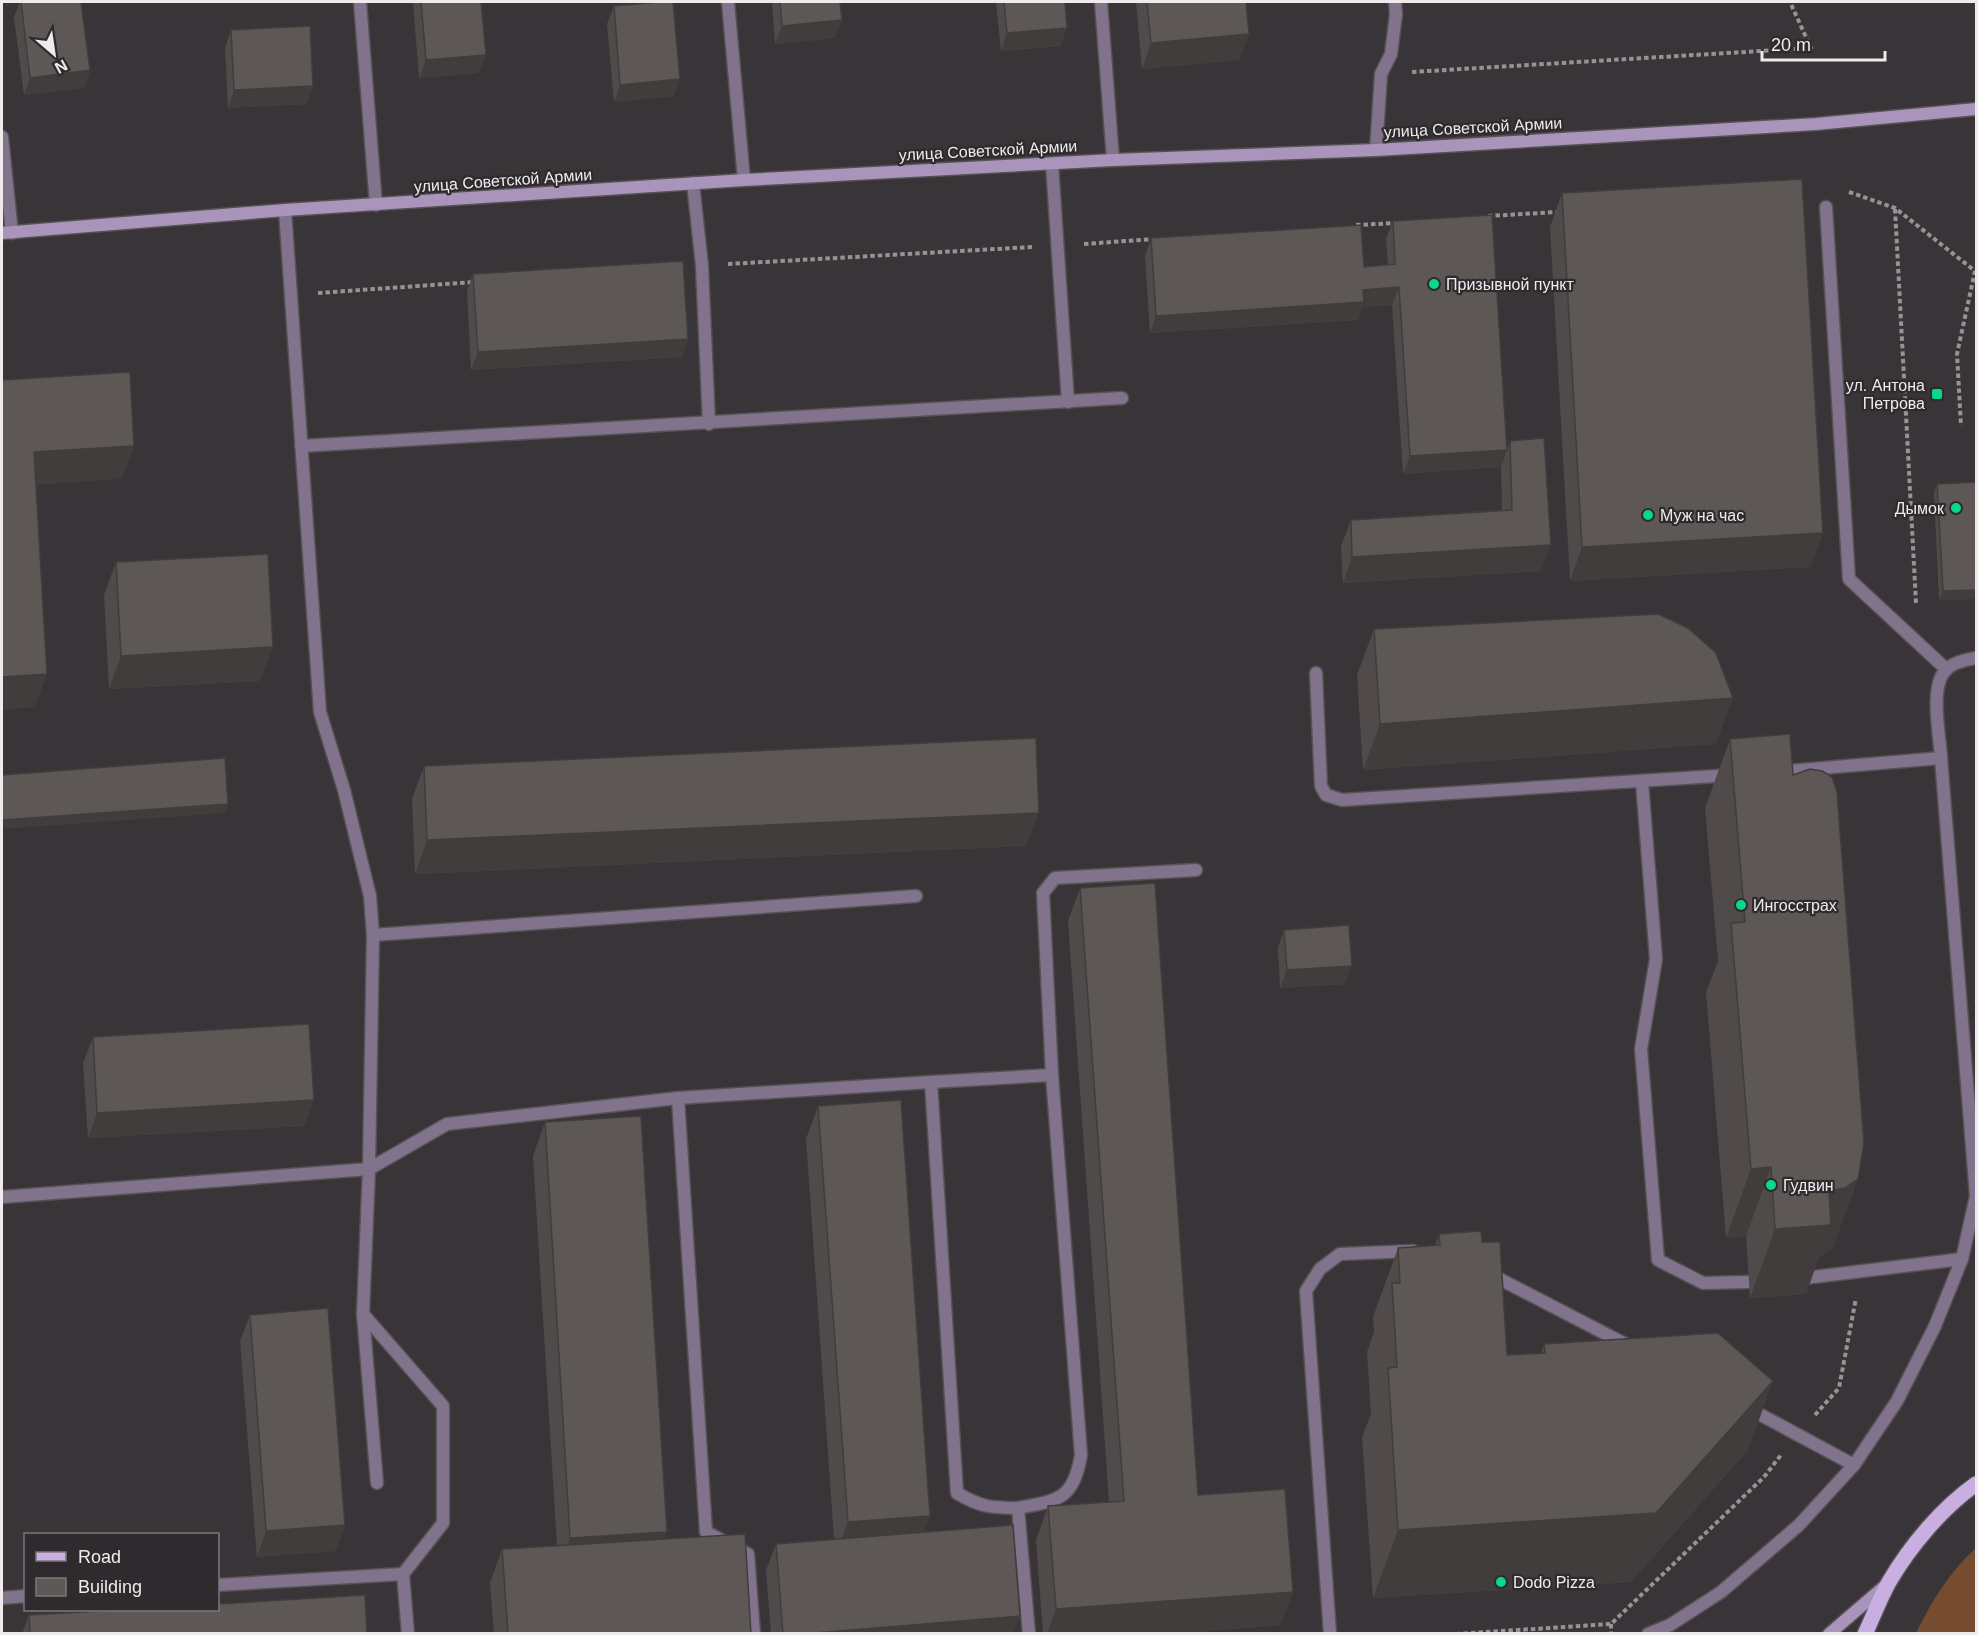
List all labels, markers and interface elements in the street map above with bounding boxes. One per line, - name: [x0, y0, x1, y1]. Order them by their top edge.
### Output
- north arrow: [24, 24, 84, 84]
- scale bar: [1762, 24, 1885, 62]
- text: 20 m: [1771, 35, 1811, 55]
- text: N: [52, 56, 70, 77]
- street label: улица Советской Армии: [1383, 114, 1563, 141]
- street label: улица Советской Армии: [898, 137, 1078, 164]
- street label: улица Советской Армии: [413, 166, 593, 195]
- place label: Призывной пункт: [1446, 276, 1574, 293]
- marker: Призывной пункт: [1427, 277, 1441, 291]
- place label: ул. Антона Петрова: [1846, 377, 1925, 412]
- marker: ул. Антона Петрова: [1930, 387, 1944, 401]
- place label: Дымок: [1895, 500, 1945, 517]
- marker: Дымок: [1949, 501, 1963, 515]
- place label: Муж на час: [1660, 507, 1744, 524]
- marker: Муж на час: [1641, 508, 1655, 522]
- place label: Ингосстрах: [1753, 897, 1837, 914]
- marker: Ингосстрах: [1734, 898, 1748, 912]
- place label: Гудвин: [1783, 1177, 1834, 1194]
- marker: Гудвин: [1764, 1178, 1778, 1192]
- legend: [24, 1533, 219, 1611]
- text: Road: [78, 1547, 121, 1567]
- place label: Dodo Pizza: [1513, 1574, 1595, 1591]
- marker: Dodo Pizza: [1494, 1575, 1508, 1589]
- text: Building: [78, 1577, 142, 1597]

